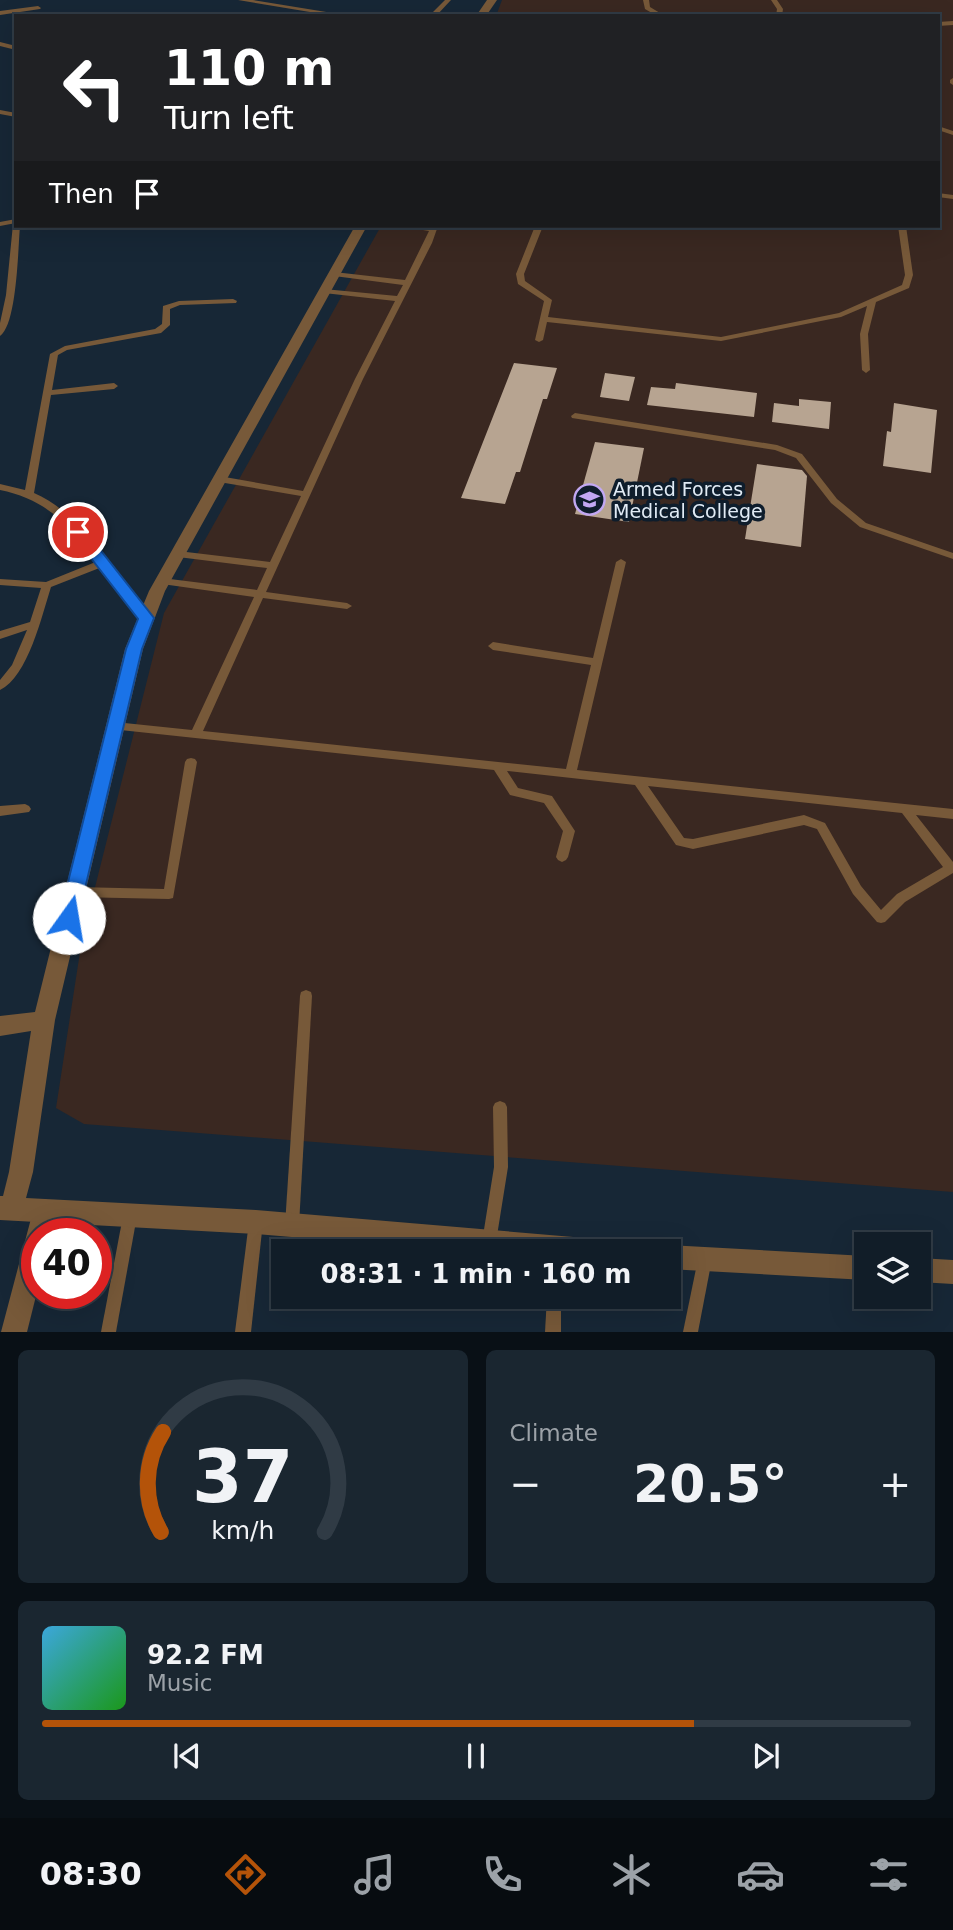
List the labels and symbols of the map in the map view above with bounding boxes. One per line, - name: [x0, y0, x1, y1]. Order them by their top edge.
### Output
- place label: Armed Forces Medical College: [613, 478, 763, 522]
- school or university icon: Armed Forces Medical College: [573, 483, 607, 517]
- pin: [48, 502, 108, 562]
- position arrow: [32, 881, 106, 955]
- speed limit sign: 40: [21, 1218, 112, 1309]

